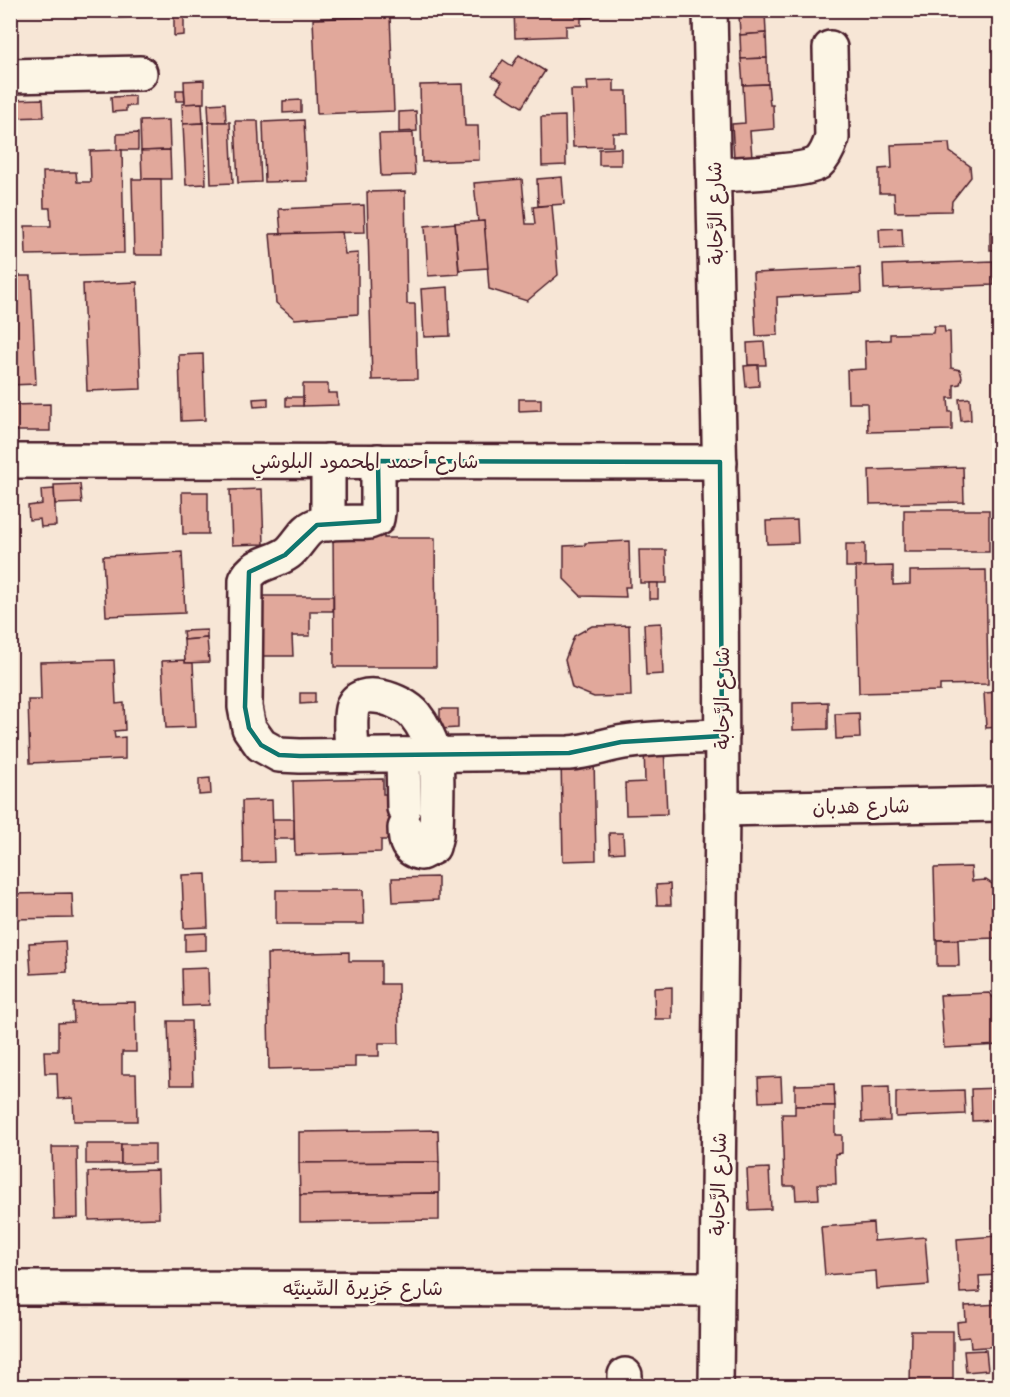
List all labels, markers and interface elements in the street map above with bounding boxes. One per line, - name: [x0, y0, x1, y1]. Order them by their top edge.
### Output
- street label: شارع الرَّحابة: [703, 161, 730, 265]
- street label: شارع أحمد المحمود البلوشي: [252, 450, 478, 479]
- street label: شارع الرَّحابة: [711, 646, 736, 750]
- street label: شارع هدبان: [812, 794, 910, 821]
- street label: شارع الرَّحابة: [706, 1132, 733, 1236]
- street label: شارع جَزِيرة السِّينيَّه: [283, 1277, 443, 1304]

